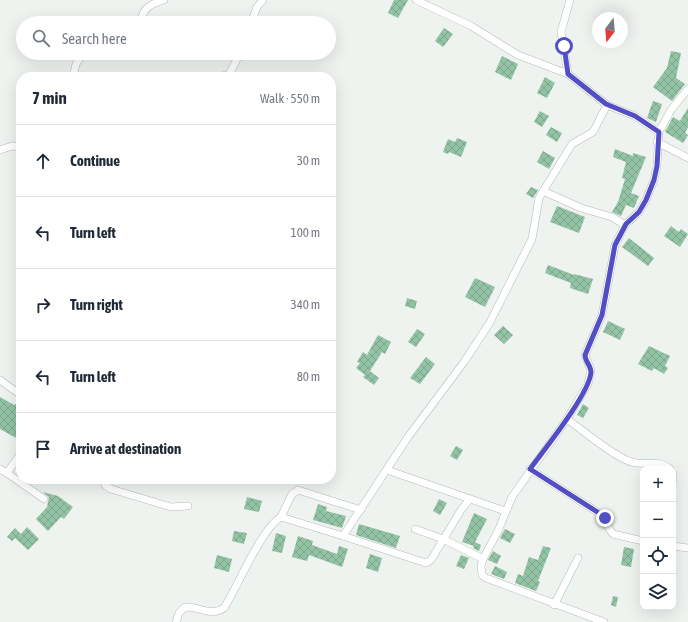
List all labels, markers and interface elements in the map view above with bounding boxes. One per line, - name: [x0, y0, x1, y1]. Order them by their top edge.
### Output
- north arrow: [592, 12, 628, 48]
- search box: [16, 16, 336, 60]
- icon: search: [30, 27, 52, 49]
- text: Search here: [62, 30, 127, 47]
- route start: [555, 37, 573, 55]
- text: 7 min: [32, 88, 67, 108]
- text: Walk · 550 m: [260, 91, 320, 106]
- icon: ahead: [32, 150, 54, 172]
- text: Continue: [70, 152, 120, 169]
- text: 30 m: [297, 153, 320, 168]
- icon: left: [32, 222, 54, 244]
- text: Turn left: [70, 224, 116, 241]
- text: 100 m: [291, 225, 320, 240]
- icon: right: [32, 294, 54, 316]
- text: Turn right: [70, 296, 123, 313]
- text: 340 m: [291, 297, 320, 312]
- icon: left: [32, 366, 54, 388]
- text: Turn left: [70, 368, 116, 385]
- text: 80 m: [297, 369, 320, 384]
- icon: arrive: [32, 438, 54, 460]
- text: Arrive at destination: [70, 440, 181, 457]
- map controls: [640, 466, 676, 610]
- button: +: [640, 466, 676, 502]
- button: −: [640, 502, 676, 538]
- route end: [596, 509, 614, 527]
- button: locate: [640, 538, 676, 574]
- button: layers: [640, 574, 676, 610]

